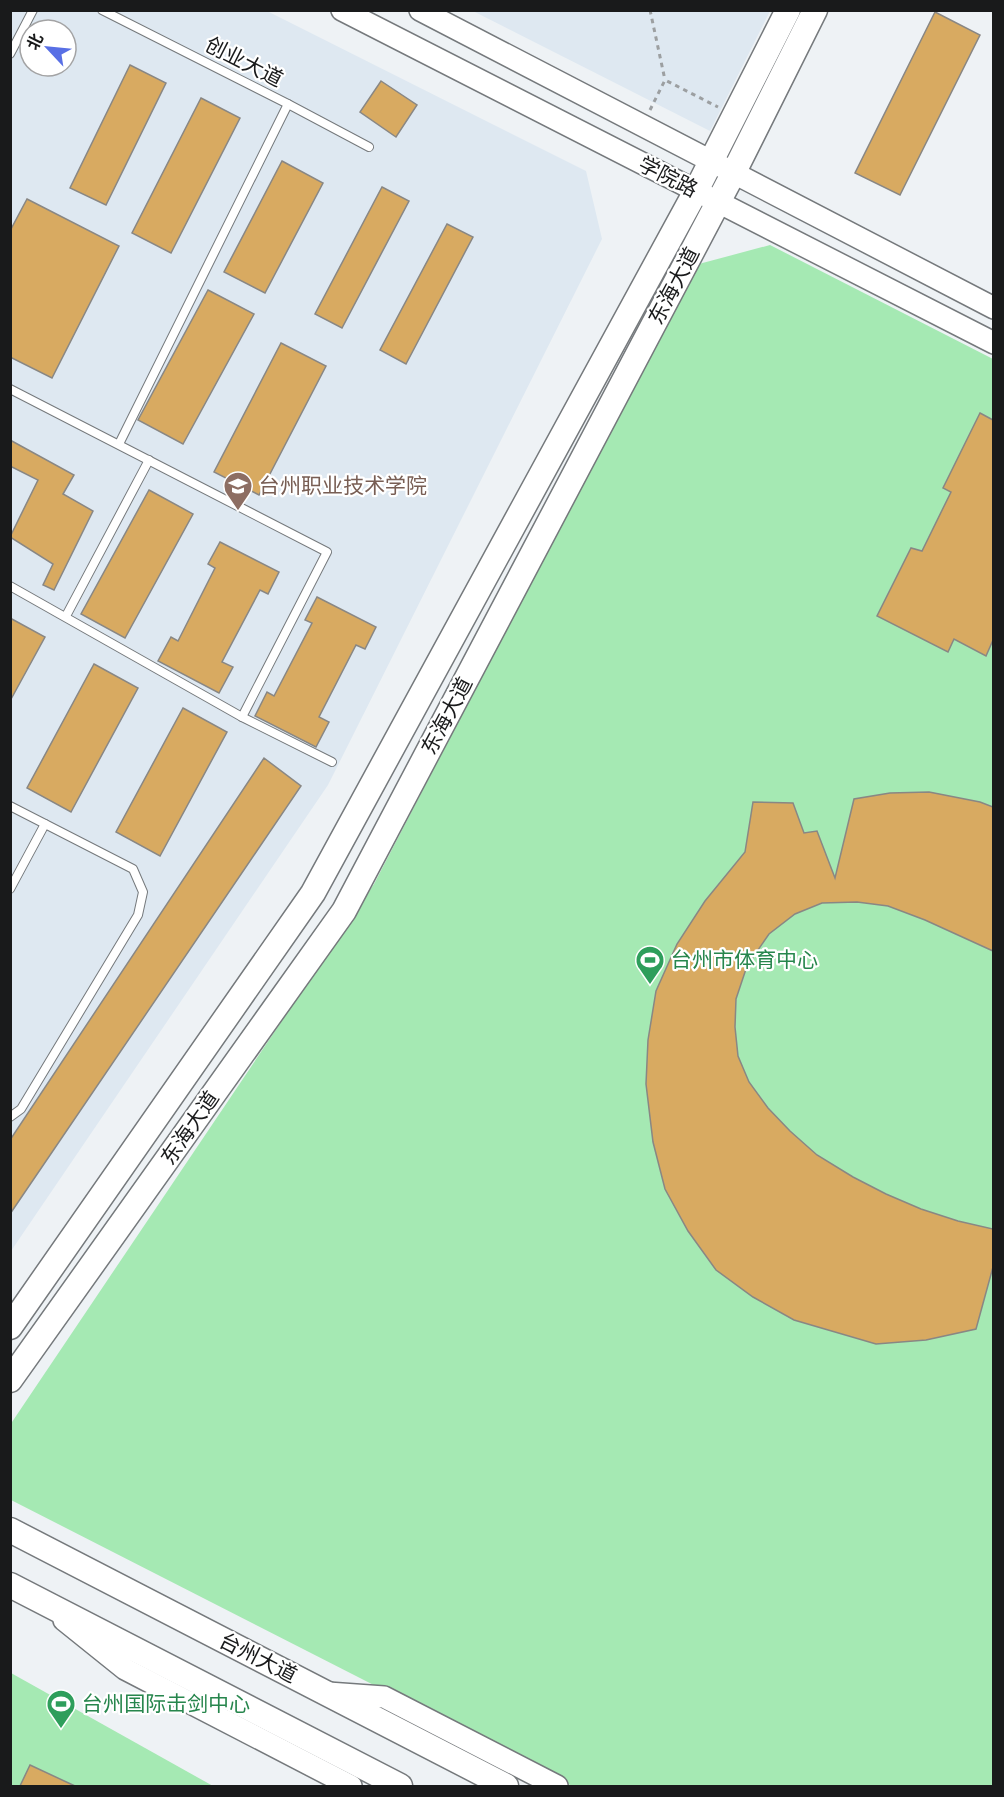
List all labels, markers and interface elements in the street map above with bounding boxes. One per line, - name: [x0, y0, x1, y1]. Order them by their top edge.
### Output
- north arrow: [18, 18, 78, 78]
- text: 北: [21, 29, 49, 54]
- street label: 创业大道: [200, 30, 288, 94]
- street label: 学院路: [634, 149, 703, 204]
- street label: 东海大道: [641, 242, 706, 330]
- school or university icon: 台州职业技术学院: [222, 470, 254, 512]
- place label: 台州职业技术学院: [259, 471, 427, 500]
- street label: 东海大道: [414, 672, 479, 760]
- sports icon: 台州市体育中心: [634, 944, 666, 986]
- place label: 台州市体育中心: [671, 945, 818, 974]
- street label: 东海大道: [154, 1085, 226, 1170]
- street label: 台州大道: [214, 1626, 302, 1690]
- sports icon: 台州国际击剑中心: [45, 1688, 77, 1730]
- place label: 台州国际击剑中心: [82, 1689, 250, 1718]

